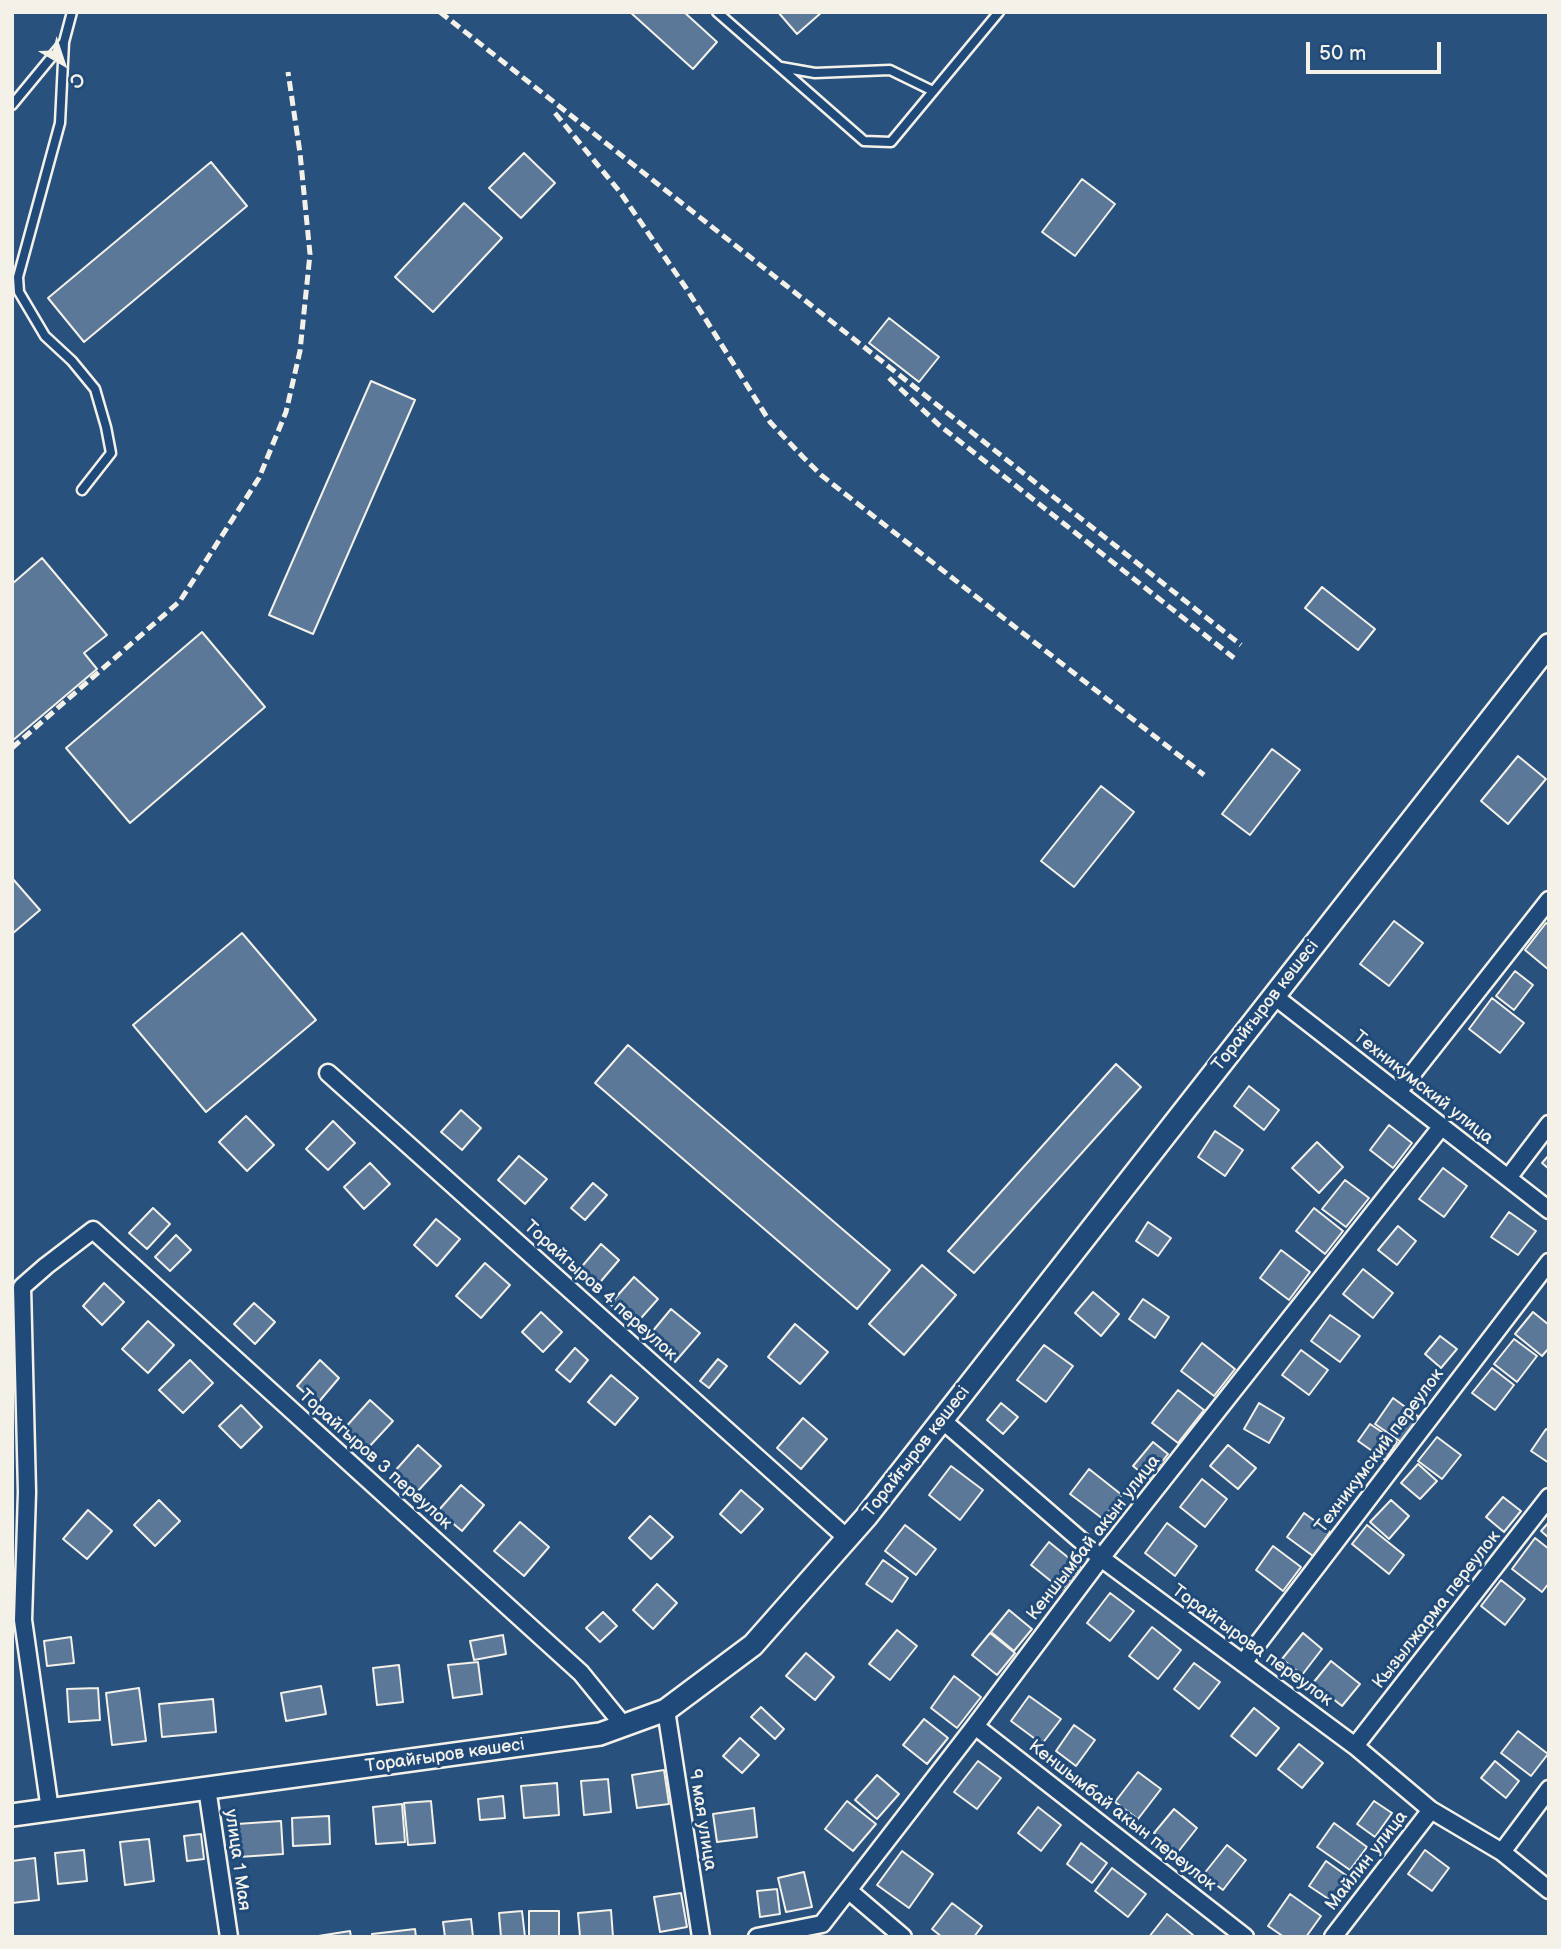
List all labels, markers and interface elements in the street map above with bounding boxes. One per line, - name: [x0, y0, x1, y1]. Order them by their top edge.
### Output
- north arrow: [28, 28, 98, 98]
- scale bar: [1309, 28, 1444, 72]
- text: 50 m: [1319, 41, 1366, 66]
- text: С: [64, 67, 89, 93]
- street label: Торайғыров көшесі: [1208, 936, 1324, 1076]
- street label: Техникумский улица: [1349, 1027, 1497, 1149]
- street label: Торайгыров 4 переулок: [519, 1217, 681, 1365]
- street label: Техникумский переулок: [1311, 1365, 1449, 1537]
- street label: Торайғыров көшесі: [859, 1382, 975, 1522]
- street label: Торайгыров 3 переулок: [294, 1385, 456, 1535]
- street label: Кеншымбай акын улица: [1023, 1451, 1165, 1625]
- street label: Кызылжарма переулок: [1369, 1527, 1505, 1693]
- street label: Торайгырова переулок: [1167, 1580, 1337, 1712]
- street label: Торайғыров көшесі: [364, 1734, 526, 1778]
- street label: Кеншымбай акын переулок: [1024, 1736, 1220, 1896]
- street label: 9 мая улица: [683, 1768, 721, 1872]
- street label: Майлин улица: [1321, 1807, 1413, 1915]
- street label: улица 1 Мая: [219, 1808, 255, 1912]

